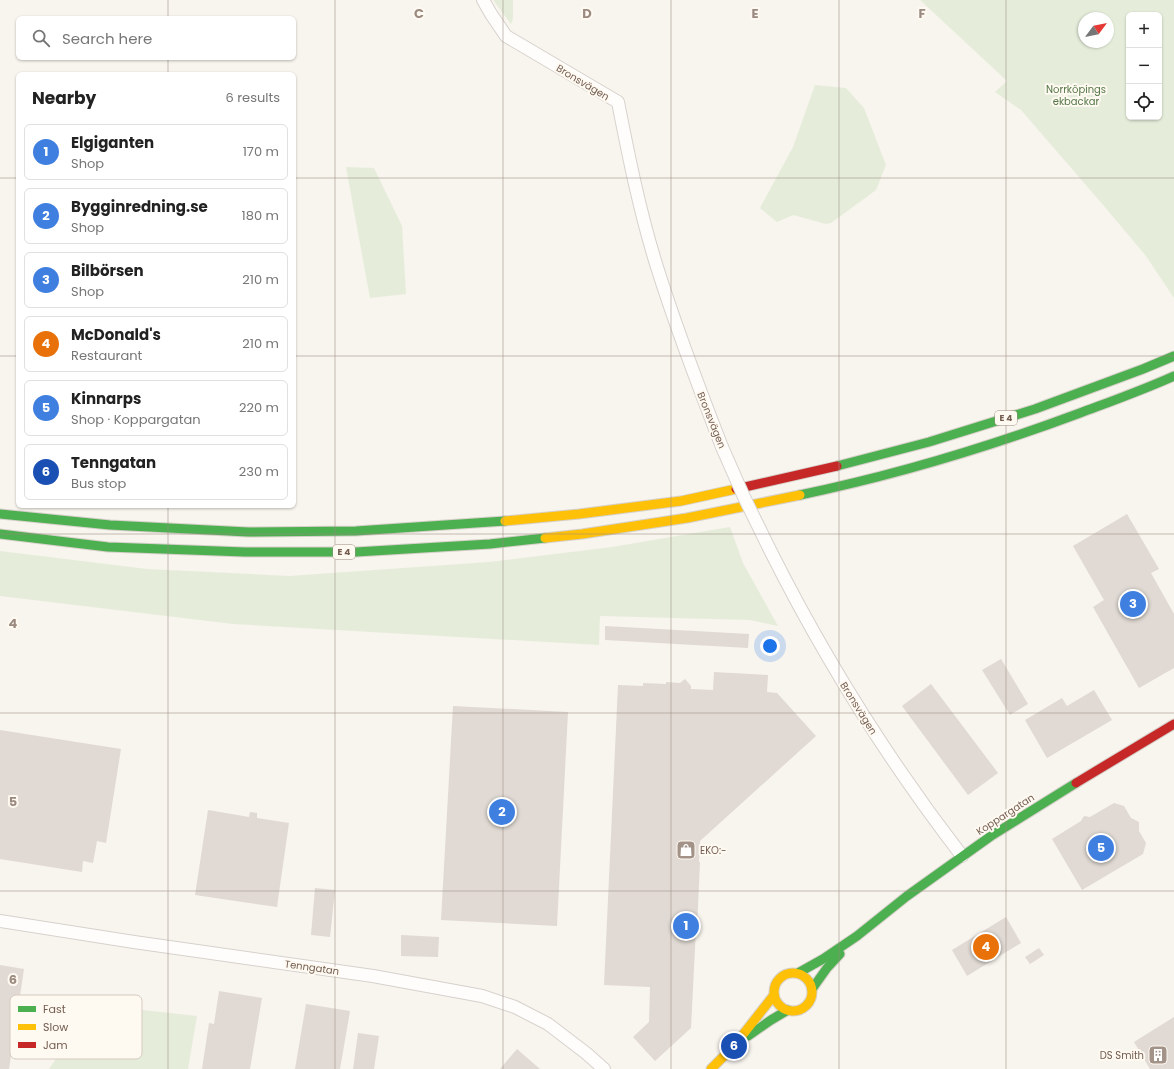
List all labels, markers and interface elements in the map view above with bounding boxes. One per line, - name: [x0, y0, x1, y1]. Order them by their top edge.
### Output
- text: C: [414, 4, 424, 23]
- text: D: [582, 4, 592, 23]
- text: E: [751, 4, 759, 23]
- text: F: [918, 4, 926, 23]
- north arrow: [1078, 12, 1114, 48]
- map controls: [1126, 12, 1162, 120]
- button: +: [1126, 12, 1162, 48]
- search box: [16, 16, 296, 60]
- icon: search: [30, 27, 52, 49]
- text: Search here: [62, 28, 152, 49]
- button: −: [1126, 48, 1162, 84]
- street label: Bronsvägen: [553, 61, 612, 104]
- park label: Norrköpings ekbackar: [1046, 82, 1106, 109]
- button: locate: [1126, 84, 1162, 120]
- text: Nearby: [32, 86, 96, 110]
- text: 6 results: [226, 88, 280, 107]
- text: Elgiganten: [71, 132, 154, 153]
- text: 1: [44, 142, 48, 161]
- text: 170 m: [243, 142, 279, 161]
- text: Shop: [71, 154, 104, 173]
- text: Bygginredning.se: [71, 196, 208, 217]
- text: 2: [42, 206, 50, 225]
- text: 180 m: [242, 206, 279, 225]
- text: Shop: [71, 218, 104, 237]
- text: Bilbörsen: [71, 260, 144, 281]
- text: 3: [42, 270, 50, 289]
- text: 210 m: [242, 270, 279, 289]
- text: Shop: [71, 282, 104, 301]
- text: McDonald's: [71, 324, 161, 345]
- text: 4: [42, 334, 50, 353]
- text: 210 m: [242, 334, 279, 353]
- text: Restaurant: [71, 346, 142, 365]
- text: Kinnarps: [71, 388, 141, 409]
- street label: Bronsvägen: [693, 390, 730, 451]
- text: 5: [42, 398, 50, 417]
- text: 220 m: [239, 398, 279, 417]
- text: Shop · Koppargatan: [71, 410, 201, 429]
- road number: E 4: [995, 411, 1017, 425]
- text: Tenngatan: [71, 452, 156, 473]
- text: 6: [42, 462, 50, 481]
- text: 230 m: [239, 462, 279, 481]
- text: Bus stop: [71, 474, 126, 493]
- road number: E 4: [333, 545, 355, 559]
- pin: 3: [1120, 589, 1146, 619]
- text: 4: [9, 614, 18, 633]
- your location: [760, 636, 780, 656]
- street label: Bronsvägen: [836, 679, 881, 738]
- street label: Koppargatan: [973, 790, 1037, 839]
- text: 5: [9, 792, 17, 811]
- pin: 2: [489, 797, 515, 827]
- pin: 5: [1088, 833, 1114, 863]
- shop icon: EKO:-: [675, 839, 697, 861]
- place label: EKO:-: [700, 843, 727, 858]
- pin: 1: [673, 911, 699, 941]
- pin: 4: [973, 932, 999, 962]
- street label: Tenngatan: [284, 956, 340, 979]
- text: 6: [9, 970, 17, 989]
- legend: [10, 995, 142, 1059]
- text: Fast: [43, 1001, 66, 1017]
- text: Slow: [43, 1019, 68, 1035]
- pin: 6: [721, 1031, 747, 1061]
- text: Jam: [43, 1037, 68, 1053]
- building icon: DS Smith: [1147, 1044, 1169, 1066]
- place label: DS Smith: [1100, 1048, 1144, 1063]

